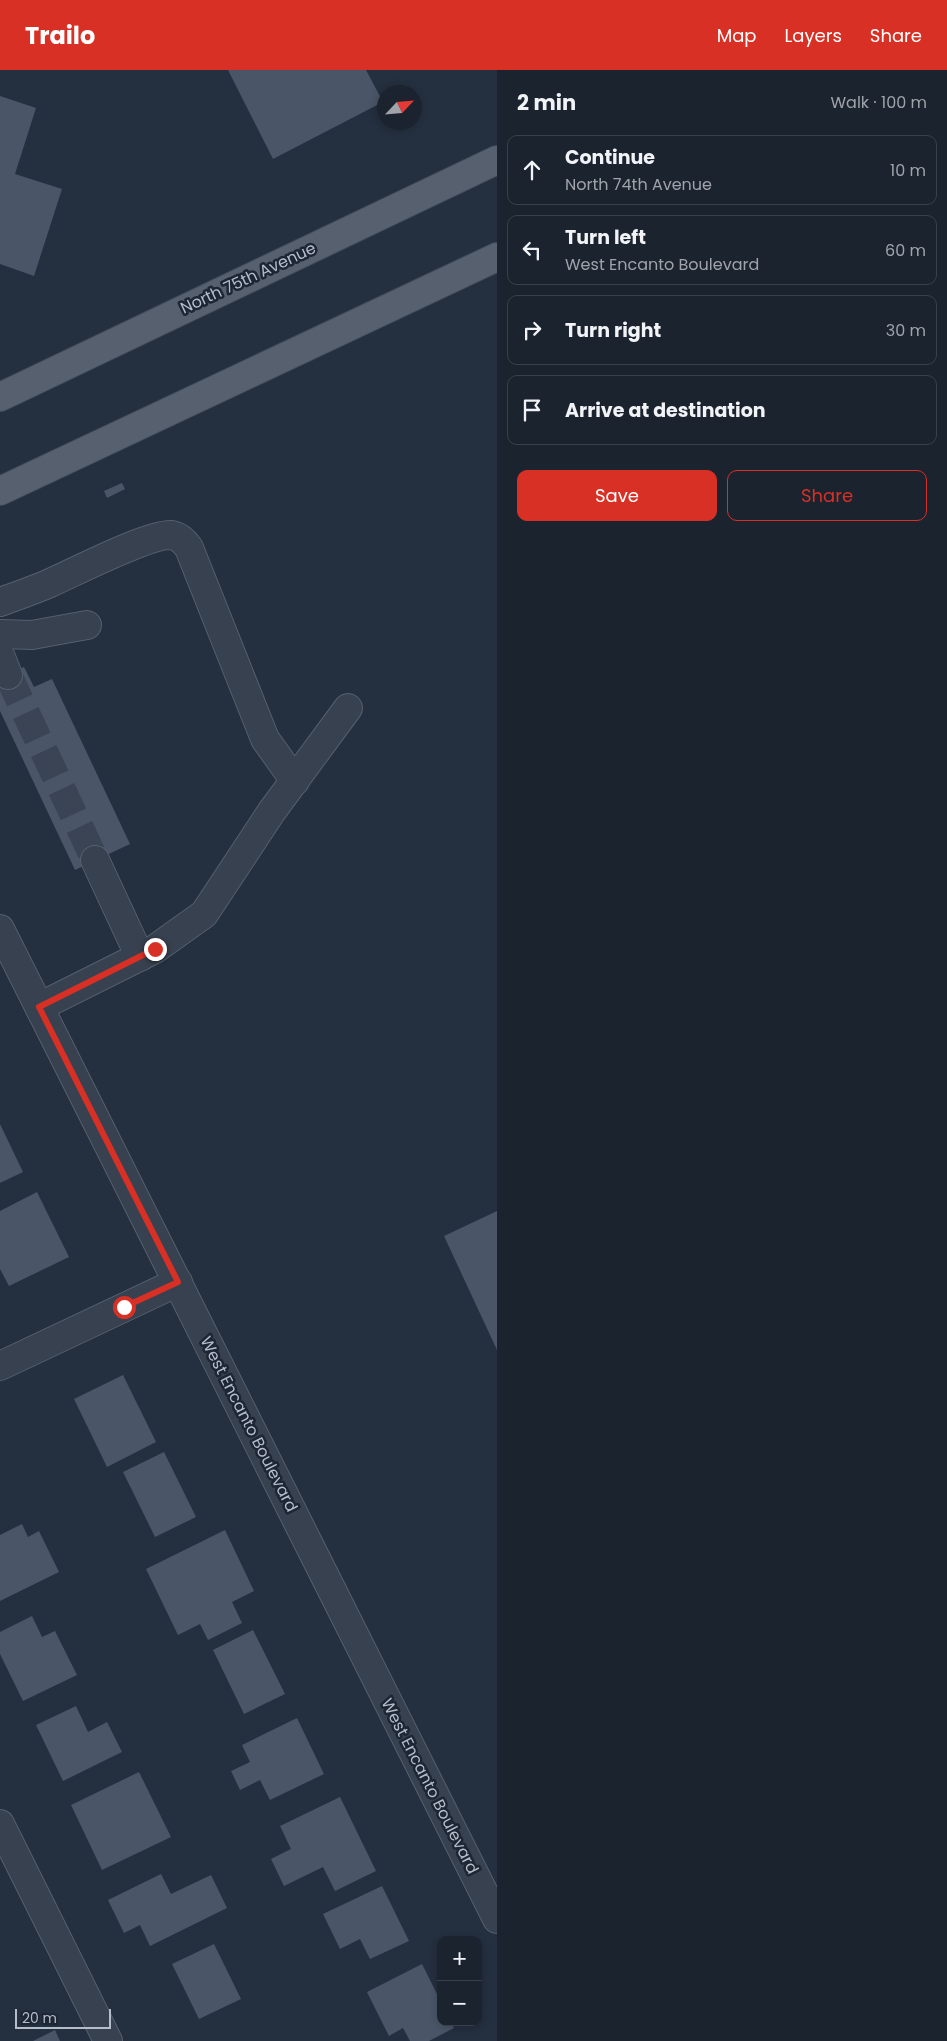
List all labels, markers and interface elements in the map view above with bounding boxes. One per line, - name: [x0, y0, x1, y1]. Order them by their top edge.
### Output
- text: Trailo: [25, 19, 95, 52]
- text: Map: [717, 23, 757, 48]
- text: Layers: [785, 23, 842, 48]
- text: Share: [870, 23, 922, 48]
- north arrow: [377, 85, 422, 130]
- text: 2 min: [517, 88, 576, 117]
- text: Walk · 100 m: [830, 91, 927, 114]
- text: Continue: [565, 144, 655, 171]
- icon: ahead: [518, 156, 546, 184]
- text: 10 m: [890, 159, 926, 182]
- text: North 74th Avenue: [565, 173, 712, 196]
- text: Turn left: [565, 224, 646, 251]
- street label: North 75th Avenue: [177, 236, 320, 319]
- icon: left: [518, 236, 546, 264]
- text: 60 m: [885, 239, 926, 262]
- text: West Encanto Boulevard: [565, 253, 759, 276]
- icon: right: [518, 316, 546, 344]
- text: Turn right: [565, 317, 661, 344]
- text: 30 m: [886, 319, 926, 342]
- icon: arrive: [518, 396, 546, 424]
- text: Arrive at destination: [565, 397, 766, 424]
- button: Save: [517, 470, 717, 521]
- button: Share: [727, 470, 927, 521]
- route end: [144, 938, 167, 961]
- route start: [113, 1296, 136, 1319]
- street label: West Encanto Boulevard: [195, 1332, 303, 1516]
- street label: West Encanto Boulevard: [376, 1694, 484, 1878]
- map controls: [437, 1936, 482, 2026]
- button: +: [437, 1936, 482, 1981]
- button: −: [437, 1981, 482, 2026]
- scale bar: [15, 2006, 111, 2029]
- text: 20 m: [22, 2008, 57, 2028]

